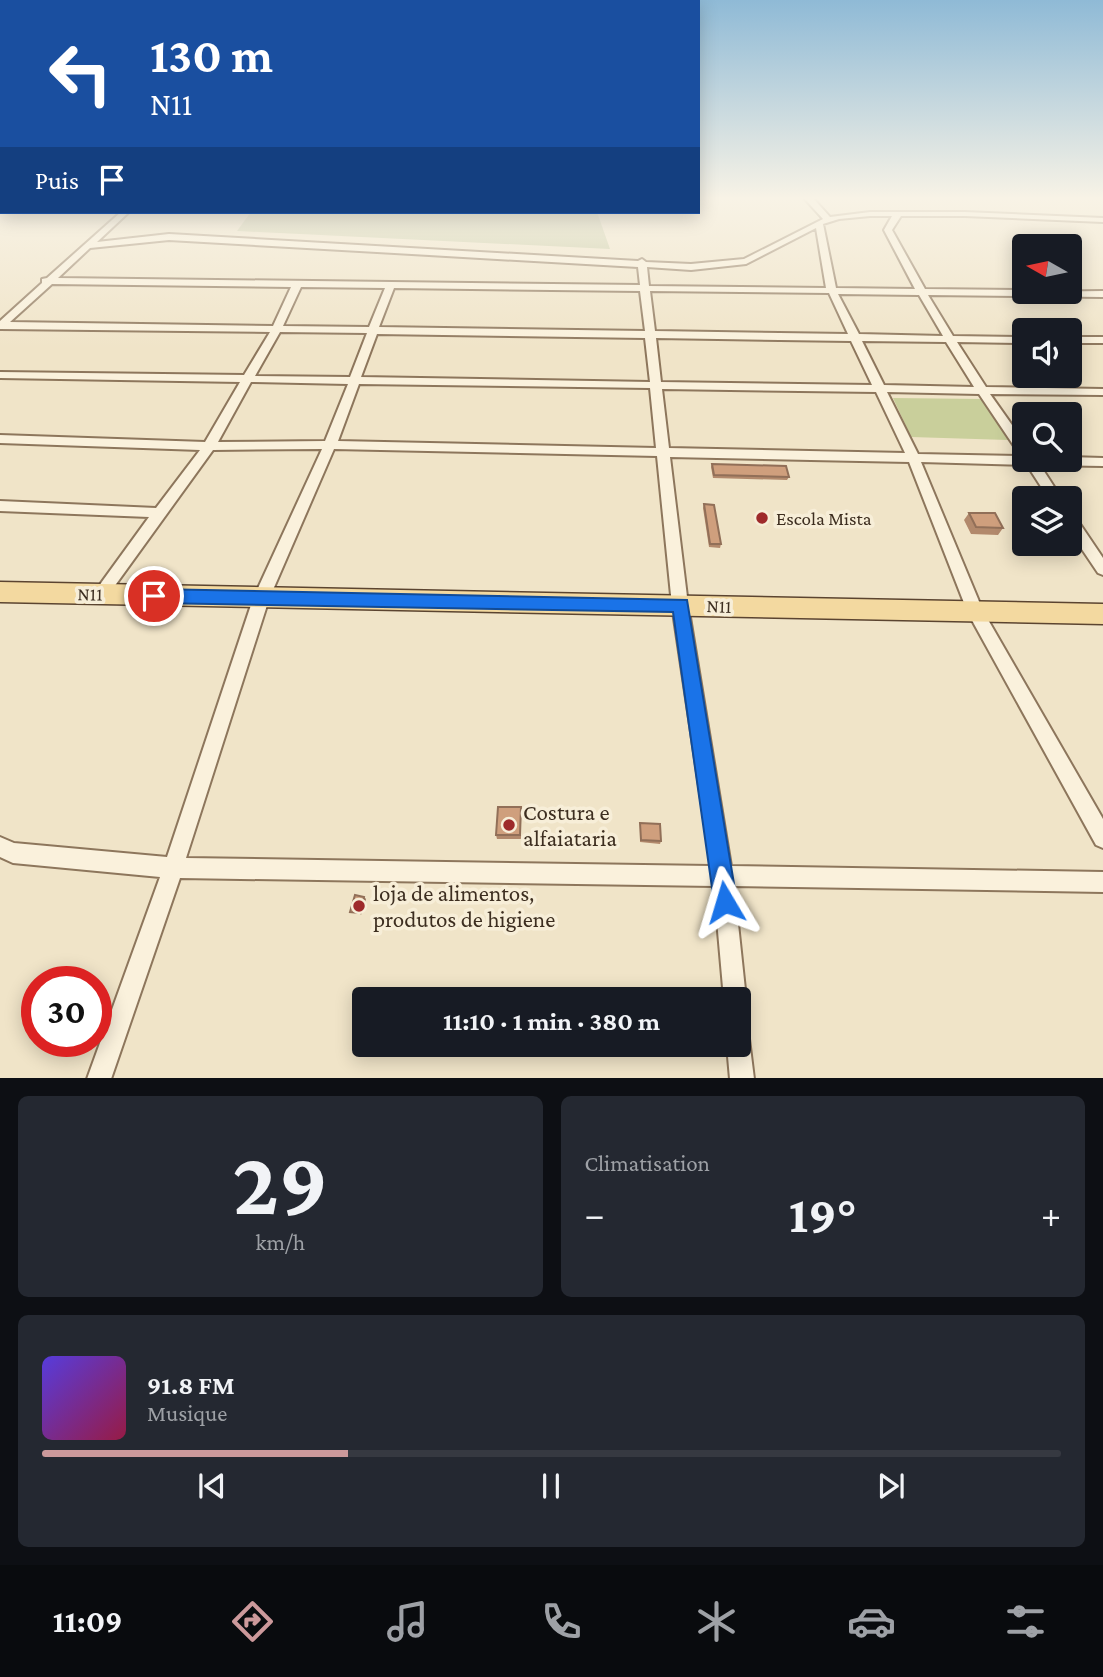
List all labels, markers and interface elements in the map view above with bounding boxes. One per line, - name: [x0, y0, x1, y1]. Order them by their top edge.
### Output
- icon: left: [35, 28, 126, 119]
- text: 130 m: [150, 28, 273, 83]
- text: N11: [150, 86, 192, 122]
- icon: arrive: [93, 161, 131, 199]
- text: Puis: [35, 166, 79, 195]
- north arrow: [1012, 234, 1082, 304]
- map controls: [1012, 234, 1082, 556]
- button: sound: [1012, 318, 1082, 388]
- button: search: [1012, 402, 1082, 472]
- button: layers: [1012, 486, 1082, 556]
- place label: Escola Mista: [776, 508, 872, 529]
- marker: Escola Mista: [754, 510, 770, 526]
- pin: [124, 566, 184, 626]
- icon: arrive: [135, 577, 173, 615]
- street label: N11: [77, 583, 103, 605]
- street label: N11: [706, 595, 732, 617]
- place label: Costura e alfaiataria: [523, 799, 617, 851]
- marker: Costura e alfaiataria: [501, 817, 517, 833]
- position arrow: [688, 865, 762, 939]
- place label: loja de alimentos, produtos de higiene: [373, 880, 555, 932]
- marker: loja de alimentos, produtos de higiene: [351, 898, 367, 914]
- speed limit sign: 30: [21, 966, 112, 1057]
- text: 11:10 · 1 min · 380 m: [443, 1007, 660, 1036]
- text: 29: [232, 1132, 328, 1234]
- text: Climatisation: [585, 1150, 710, 1176]
- text: 19°: [789, 1185, 857, 1243]
- text: −: [585, 1193, 605, 1235]
- text: +: [1041, 1193, 1061, 1235]
- text: km/h: [255, 1229, 305, 1255]
- text: 91.8 FM: [147, 1371, 235, 1400]
- text: Musique: [147, 1400, 227, 1426]
- icon: previous: [193, 1467, 231, 1505]
- icon: pause: [532, 1467, 570, 1505]
- icon: next: [872, 1467, 910, 1505]
- icon: directions: [228, 1597, 277, 1646]
- icon: music: [383, 1597, 432, 1646]
- icon: phone: [537, 1597, 586, 1646]
- icon: climate: [692, 1597, 741, 1646]
- icon: car: [847, 1597, 896, 1646]
- icon: filters: [1001, 1597, 1050, 1646]
- text: 11:09: [53, 1603, 123, 1639]

